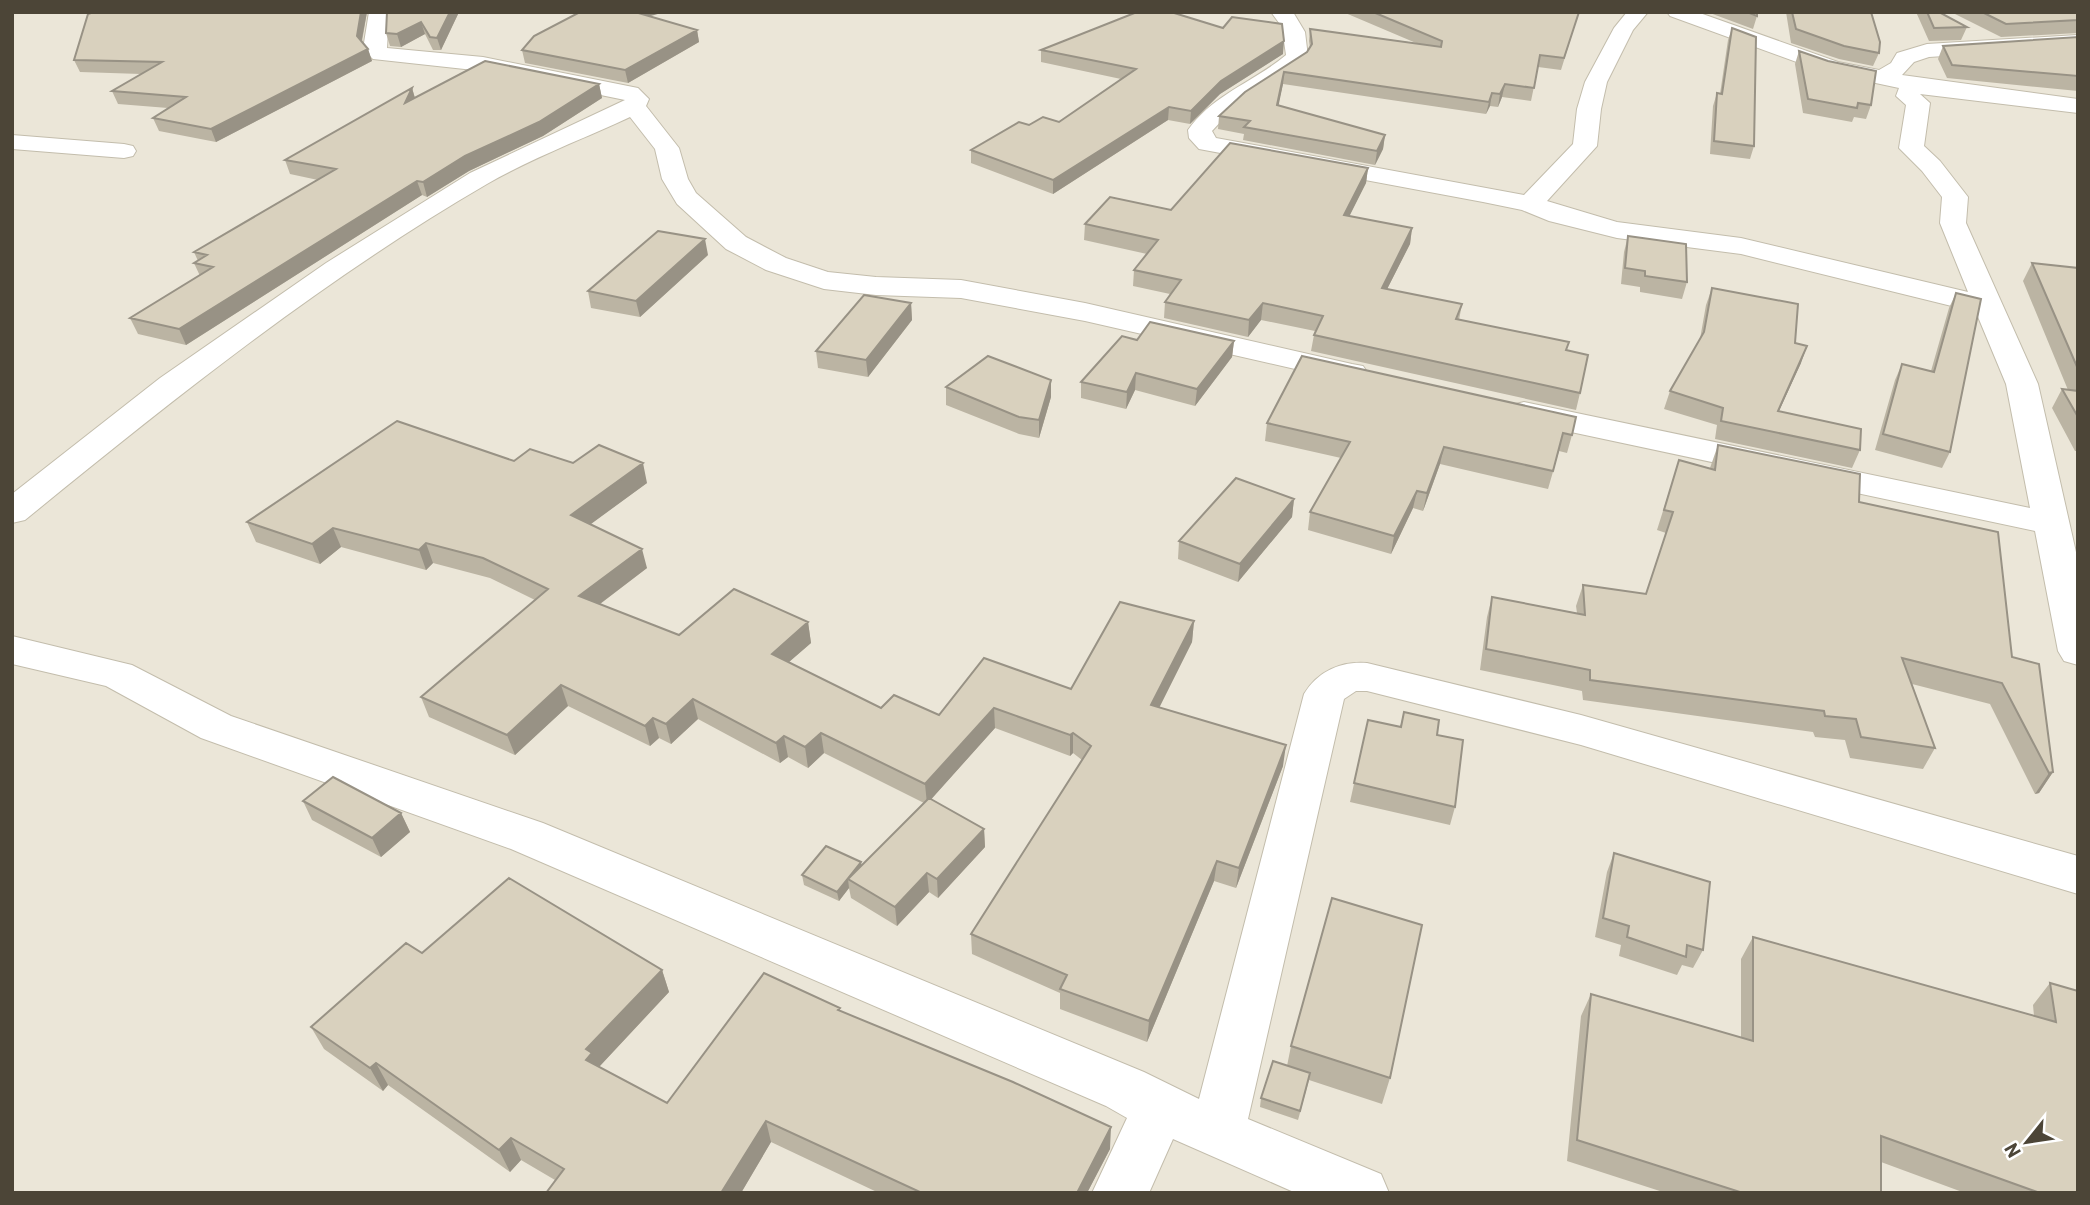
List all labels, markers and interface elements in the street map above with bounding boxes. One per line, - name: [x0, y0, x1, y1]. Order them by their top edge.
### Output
- north arrow: [1992, 1107, 2062, 1177]
- text: N: [1999, 1140, 2025, 1162]

